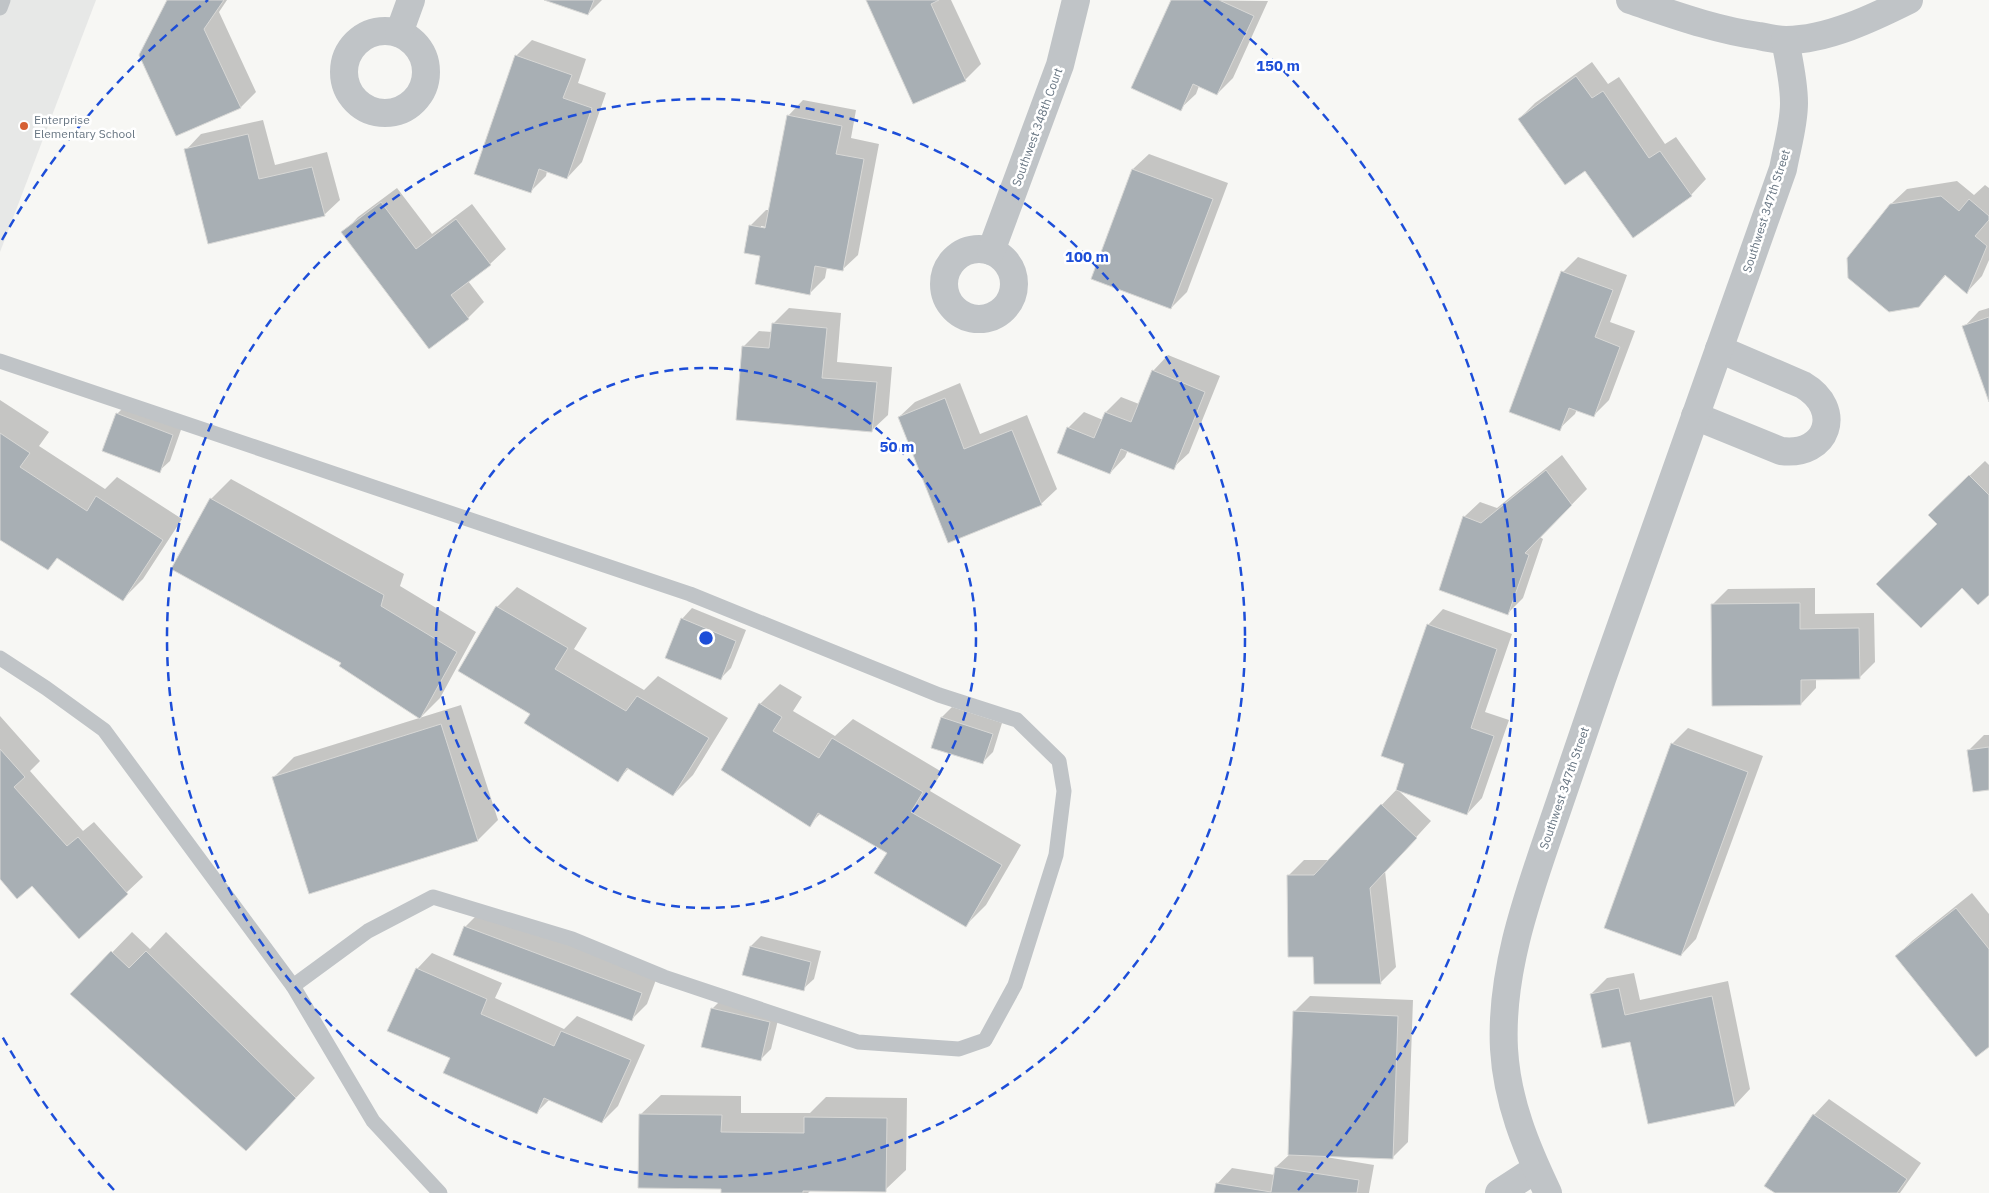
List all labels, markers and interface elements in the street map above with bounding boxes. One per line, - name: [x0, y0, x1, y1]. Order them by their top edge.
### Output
- text: 150 m: [1256, 56, 1300, 75]
- street label: Southwest 348th Court: [1009, 66, 1065, 188]
- place label: Enterprise Elementary School: [34, 112, 135, 141]
- marker: Enterprise Elementary School: [18, 120, 30, 132]
- street label: Southwest 347th Street: [1739, 148, 1793, 274]
- text: 100 m: [1065, 247, 1109, 266]
- text: 50 m: [880, 437, 914, 456]
- centre of rings: [697, 629, 715, 647]
- street label: Southwest 347th Street: [1536, 725, 1592, 851]

